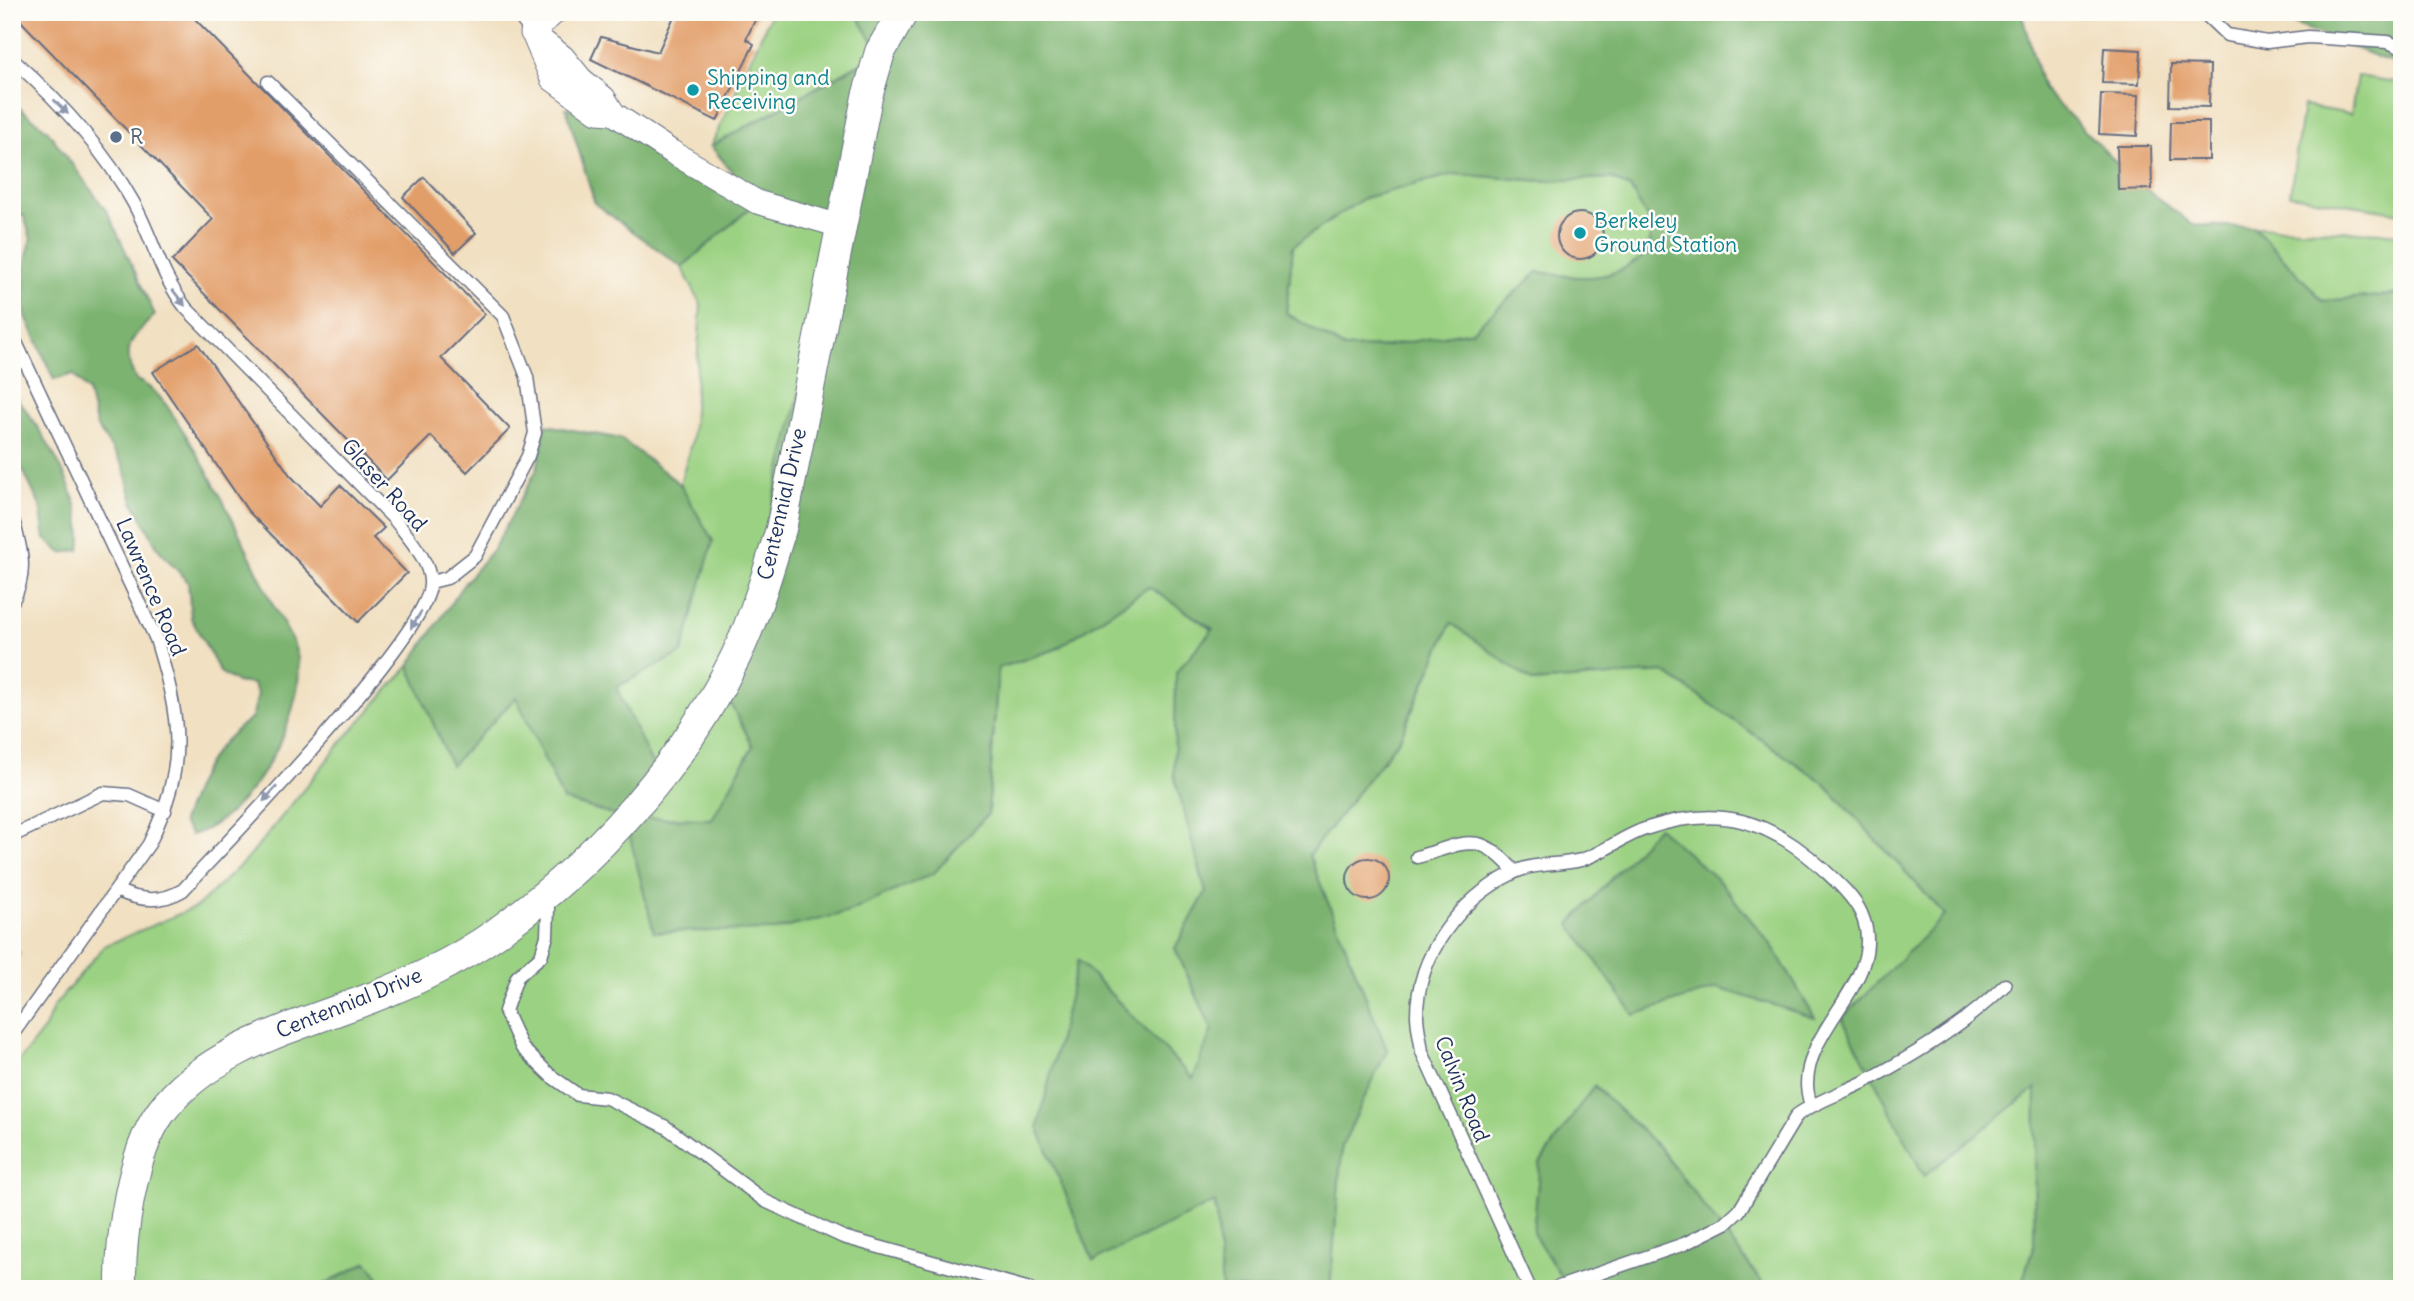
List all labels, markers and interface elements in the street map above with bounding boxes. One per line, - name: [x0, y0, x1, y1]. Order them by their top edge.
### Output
- place label: Shipping and Receiving: [707, 64, 830, 115]
- marker: Shipping and Receiving: [685, 82, 701, 98]
- one-way arrow: [52, 98, 69, 115]
- place label: R: [130, 123, 143, 150]
- marker: R: [108, 129, 124, 145]
- place label: Berkeley Ground Station: [1594, 207, 1737, 258]
- marker: Berkeley Ground Station: [1572, 225, 1588, 241]
- one-way arrow: [171, 289, 186, 307]
- street label: Centennial Drive: [751, 425, 812, 582]
- street label: Glaser Road: [336, 433, 433, 537]
- street label: Lawrence Road: [110, 514, 193, 660]
- one-way arrow: [410, 610, 423, 630]
- one-way arrow: [262, 785, 278, 803]
- street label: Centennial Drive: [272, 961, 426, 1044]
- street label: Calvin Road: [1429, 1032, 1496, 1146]

